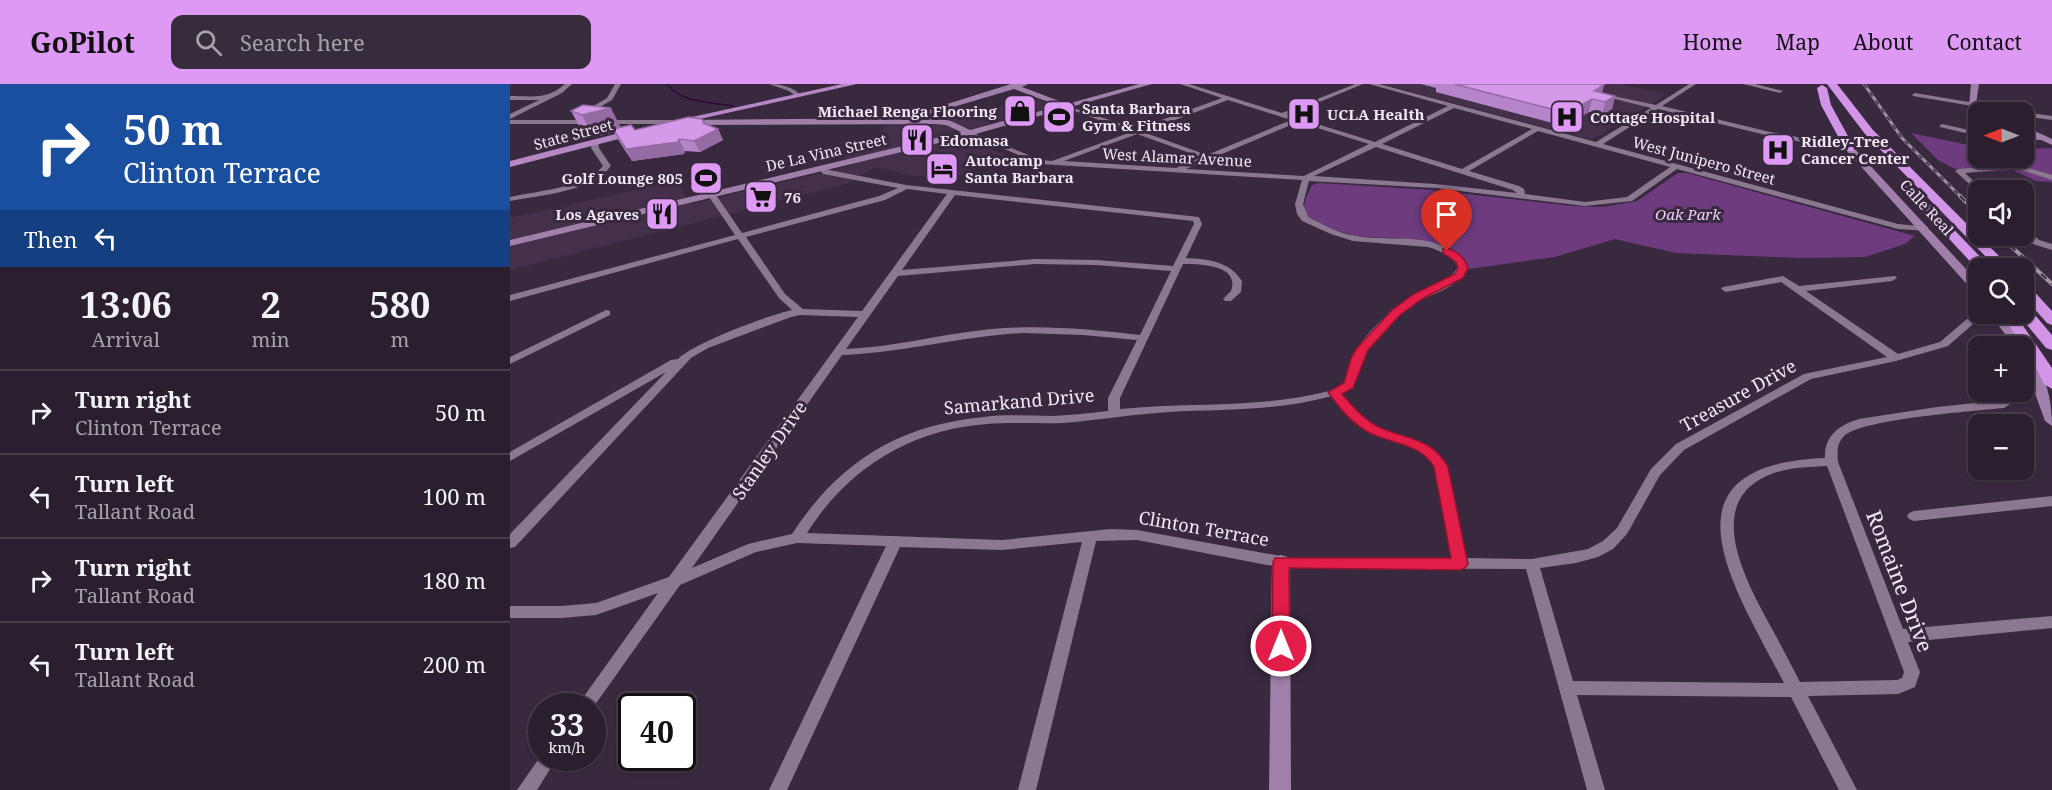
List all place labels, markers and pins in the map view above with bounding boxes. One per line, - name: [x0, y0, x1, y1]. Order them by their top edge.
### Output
- shop icon: Michael Renga Flooring: [1002, 93, 1038, 129]
- hospital icon: UCLA Health: [1286, 96, 1322, 132]
- place label: Santa Barbara Gym & Fitness: [1082, 98, 1191, 135]
- sports icon: Santa Barbara Gym & Fitness: [1041, 99, 1077, 135]
- hospital icon: Cottage Hospital: [1549, 99, 1585, 135]
- place label: Michael Renga Flooring: [818, 101, 998, 121]
- place label: UCLA Health: [1327, 104, 1424, 124]
- place label: Cottage Hospital: [1590, 107, 1716, 127]
- restaurant icon: Edomasa: [899, 122, 935, 158]
- place label: Edomasa: [940, 130, 1009, 150]
- place label: Ridley-Tree Cancer Center: [1801, 131, 1910, 168]
- hospital icon: Ridley-Tree Cancer Center: [1760, 132, 1796, 168]
- place label: Autocamp Santa Barbara: [965, 150, 1074, 187]
- hotel icon: Autocamp Santa Barbara: [924, 151, 960, 187]
- sports icon: Golf Lounge 805: [688, 160, 724, 196]
- place label: Golf Lounge 805: [562, 168, 683, 188]
- supermarket icon: 76: [743, 179, 779, 215]
- place label: 76: [784, 187, 801, 207]
- pin: [1421, 189, 1472, 251]
- restaurant icon: Los Agaves: [644, 196, 680, 232]
- place label: Los Agaves: [556, 204, 639, 224]

